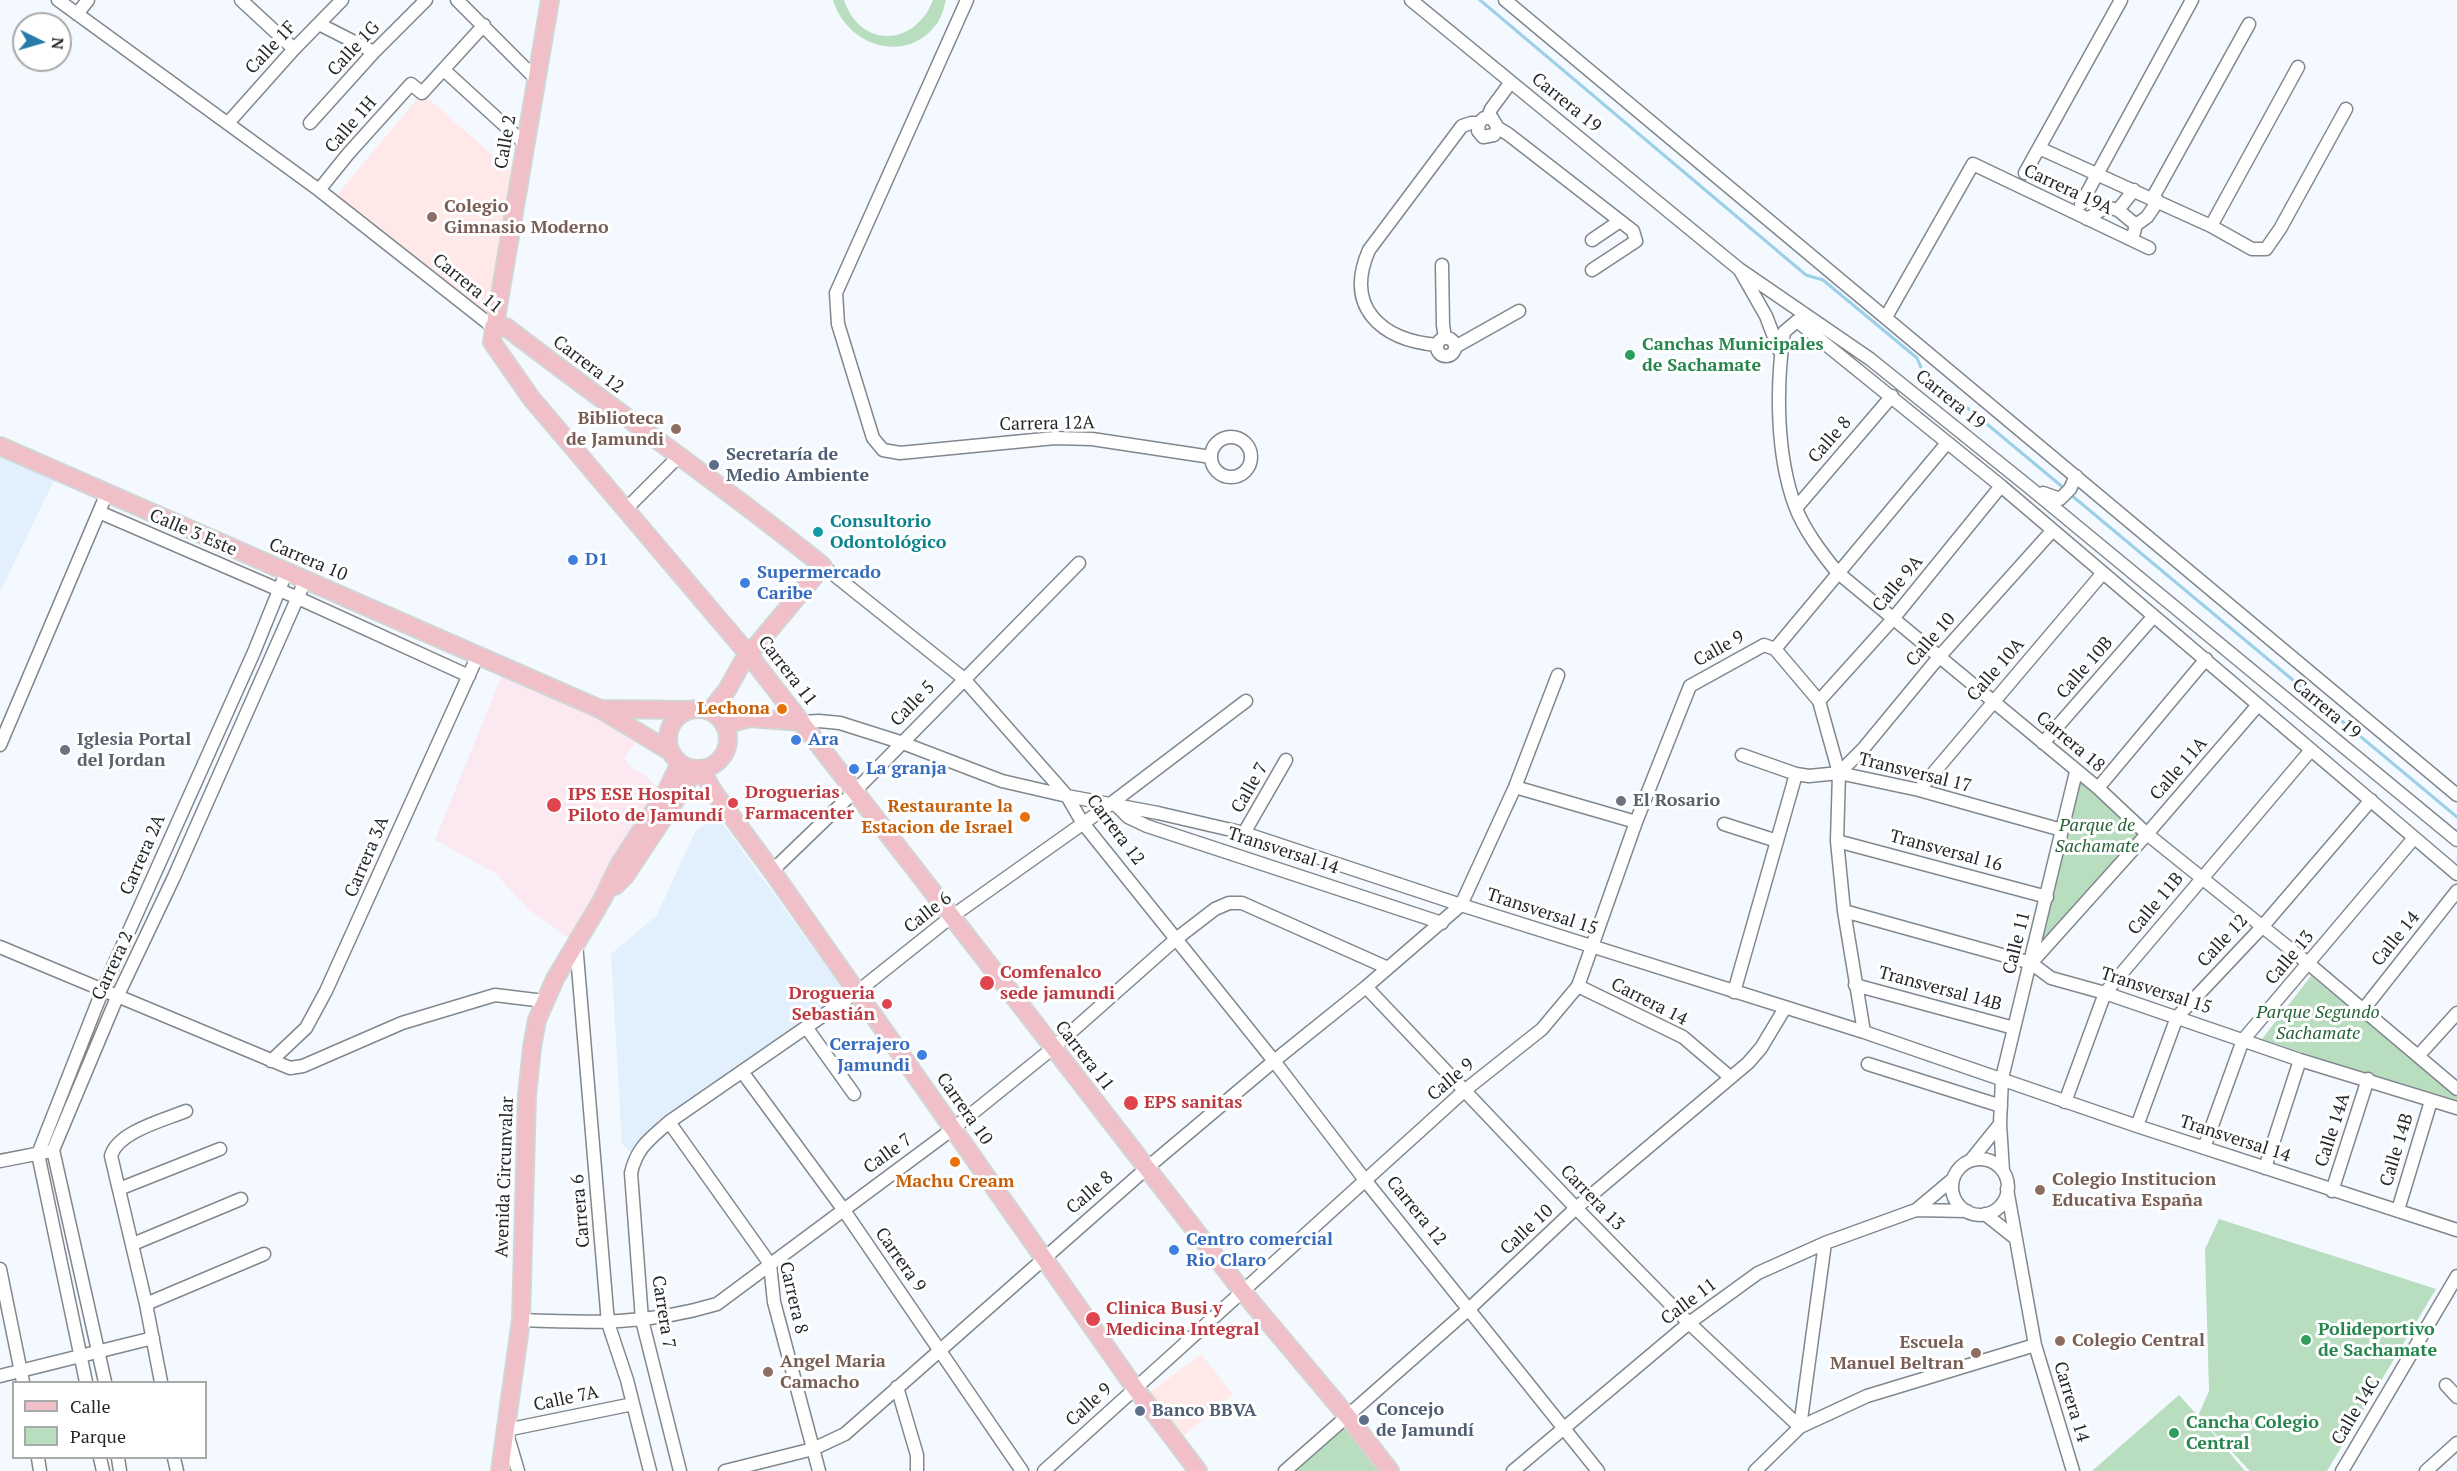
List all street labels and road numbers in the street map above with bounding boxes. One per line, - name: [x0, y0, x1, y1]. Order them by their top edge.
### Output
- street label: Calle 1F: [241, 17, 301, 79]
- street label: Calle 1G: [323, 17, 385, 81]
- street label: Carrera 19: [1527, 68, 1605, 138]
- street label: Calle 1H: [321, 92, 381, 158]
- street label: Calle 2: [491, 113, 521, 171]
- street label: Carrera 19A: [2020, 160, 2116, 220]
- street label: Carrera 11: [428, 249, 506, 319]
- street label: Carrera 12: [548, 331, 628, 399]
- street label: Carrera 19: [1911, 365, 1989, 435]
- street label: Carrera 12A: [999, 412, 1095, 436]
- street label: Calle 8: [1804, 412, 1856, 468]
- street label: Calle 3 Este: [146, 505, 240, 561]
- street label: Carrera 10: [266, 534, 350, 586]
- street label: Calle 9A: [1868, 551, 1928, 617]
- street label: Calle 10: [1902, 609, 1960, 671]
- street label: Calle 9: [1690, 626, 1748, 672]
- street label: Carrera 11: [753, 632, 821, 710]
- street label: Calle 10B: [2052, 633, 2118, 703]
- street label: Calle 10A: [1963, 634, 2029, 706]
- street label: Carrera 19: [2287, 674, 2365, 744]
- street label: Calle 5: [886, 677, 940, 731]
- street label: Carrera 18: [2031, 707, 2109, 777]
- street label: Calle 11A: [2146, 733, 2212, 805]
- street label: Transversal 17: [1856, 749, 1974, 797]
- street label: Calle 7: [1227, 759, 1273, 817]
- street label: Carrera 12: [1081, 790, 1149, 870]
- street label: Carrera 2A: [116, 811, 170, 899]
- street label: Carrera 3A: [340, 813, 394, 901]
- street label: Transversal 14: [1225, 823, 1341, 879]
- street label: Transversal 16: [1887, 826, 2005, 876]
- street label: Calle 11B: [2124, 868, 2188, 940]
- street label: Transversal 15: [1484, 884, 1600, 940]
- street label: Calle 6: [900, 888, 956, 938]
- street label: Calle 14: [2367, 907, 2425, 971]
- street label: Calle 11: [1999, 909, 2035, 977]
- street label: Calle 12: [2193, 910, 2253, 972]
- street label: Calle 13: [2261, 926, 2319, 990]
- street label: Carrera 2: [88, 928, 138, 1004]
- street label: Transversal 14B: [1876, 962, 2004, 1016]
- street label: Transversal 15: [2098, 963, 2214, 1019]
- street label: Carrera 14: [1607, 974, 1691, 1030]
- street label: Carrera 11: [1050, 1017, 1118, 1095]
- street label: Calle 9: [1423, 1054, 1479, 1106]
- street label: Carrera 10: [931, 1069, 997, 1149]
- street label: Calle 14A: [2311, 1090, 2355, 1170]
- street label: Avenida Circunvalar: [491, 1096, 519, 1258]
- street label: Transversal 14: [2177, 1111, 2293, 1167]
- street label: Calle 14B: [2376, 1111, 2418, 1189]
- street label: Calle 7: [860, 1129, 916, 1179]
- street label: Carrera 13: [1555, 1161, 1629, 1235]
- street label: Calle 8: [1062, 1167, 1118, 1219]
- street label: Carrera 12: [1381, 1172, 1451, 1250]
- street label: Carrera 6: [567, 1173, 595, 1249]
- street label: Calle 10: [1496, 1200, 1558, 1260]
- street label: Carrera 9: [870, 1224, 930, 1296]
- street label: Carrera 8: [774, 1260, 812, 1336]
- street label: Carrera 7: [647, 1274, 679, 1350]
- street label: Calle 11: [1657, 1274, 1721, 1330]
- street label: Carrera 14: [2049, 1359, 2093, 1445]
- street label: Calle 14C: [2327, 1373, 2385, 1449]
- street label: Calle 9: [1062, 1379, 1116, 1431]
- street label: Calle 7A: [532, 1382, 600, 1416]

